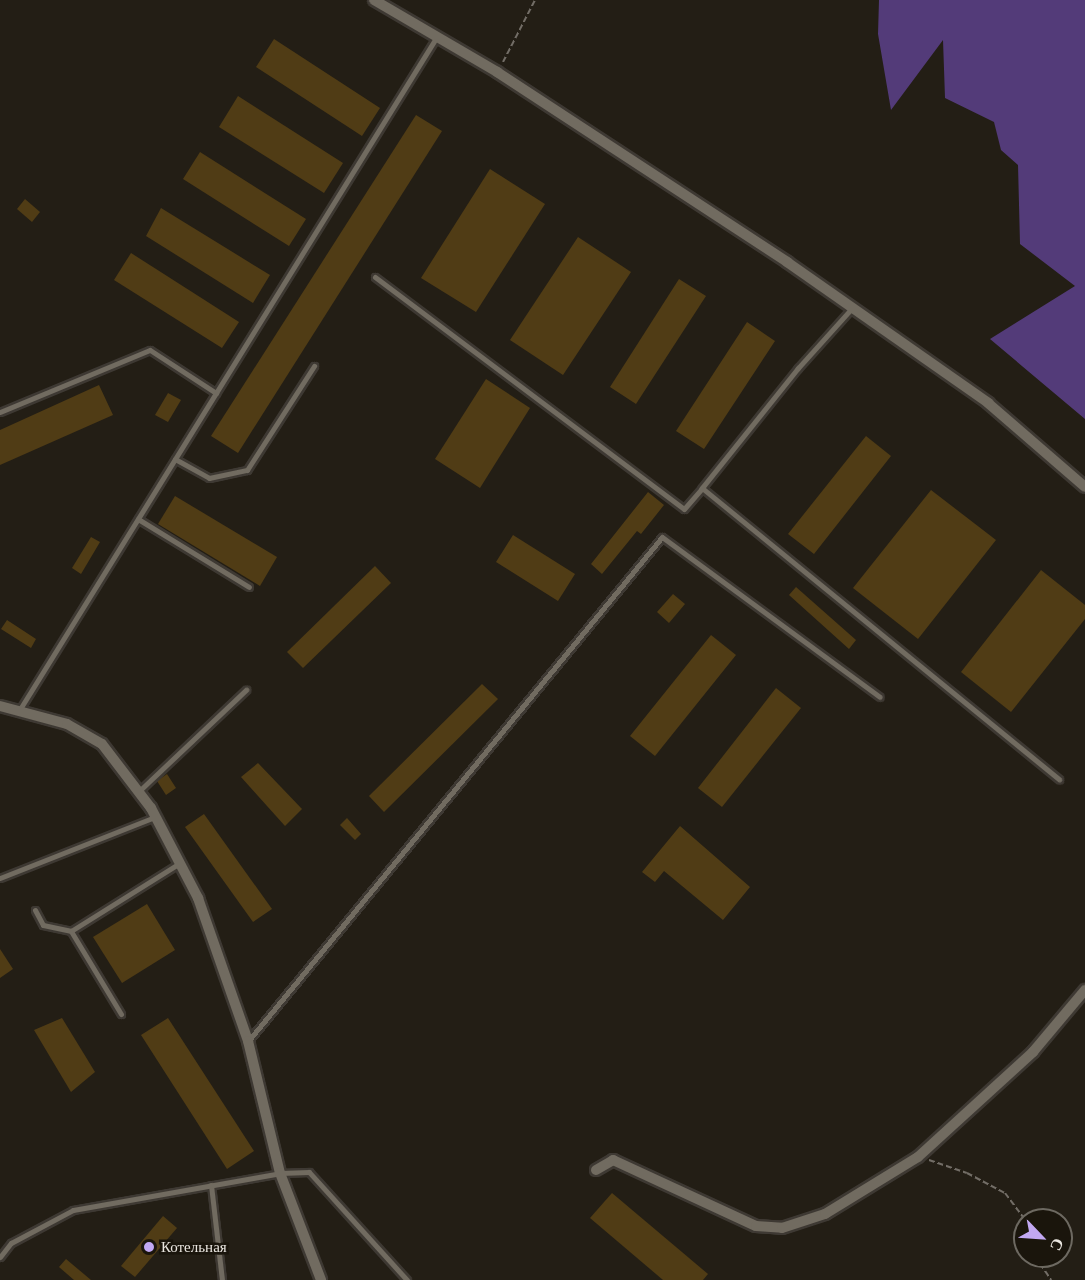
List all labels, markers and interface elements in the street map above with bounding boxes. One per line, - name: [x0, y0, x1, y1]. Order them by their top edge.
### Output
- north arrow: [1013, 1208, 1073, 1268]
- text: С: [1046, 1235, 1069, 1254]
- place label: Котельная: [161, 1238, 227, 1256]
- marker: Котельная: [142, 1240, 156, 1254]

